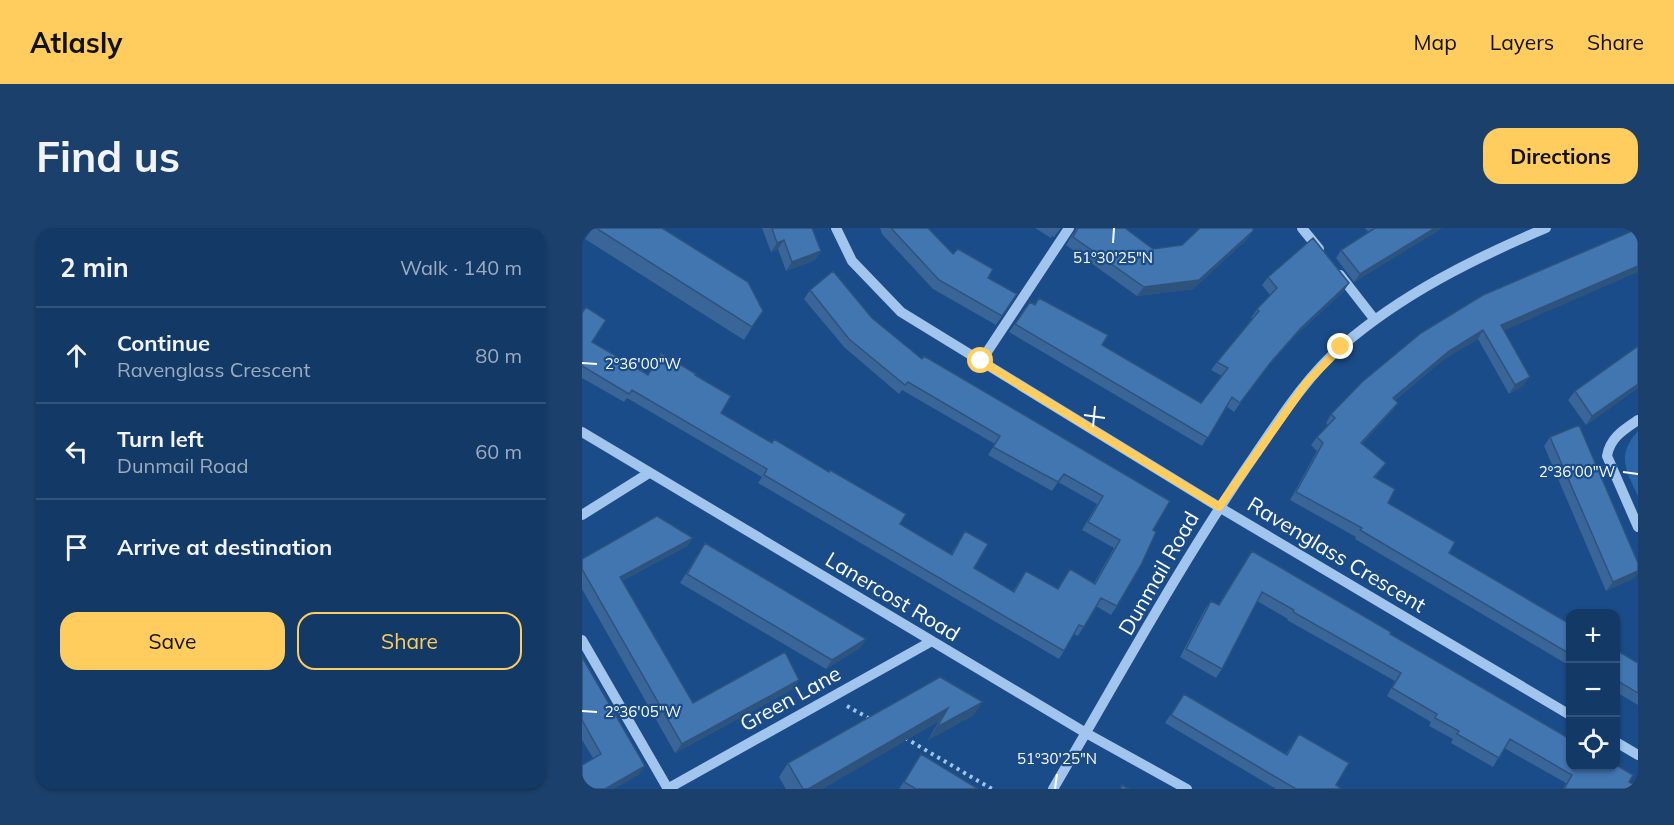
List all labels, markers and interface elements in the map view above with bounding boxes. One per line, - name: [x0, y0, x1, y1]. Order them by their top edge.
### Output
- text: Atlasly: [30, 25, 122, 60]
- text: Map: [1414, 29, 1457, 55]
- text: Layers: [1490, 29, 1554, 55]
- text: Share: [1587, 29, 1644, 55]
- button: Directions: [1483, 128, 1638, 184]
- text: Find us: [36, 130, 180, 183]
- text: 51°30'25"N: [1073, 248, 1153, 267]
- text: 2 min: [60, 251, 129, 284]
- text: Walk · 140 m: [400, 255, 522, 280]
- text: Continue: [117, 329, 210, 357]
- route end: [1327, 333, 1353, 359]
- icon: ahead: [60, 339, 93, 372]
- text: 80 m: [475, 343, 522, 368]
- route start: [967, 347, 993, 373]
- text: 2°36'00"W: [605, 354, 682, 373]
- text: Ravenglass Crescent: [117, 357, 311, 382]
- text: Turn left: [117, 425, 204, 453]
- icon: left: [60, 435, 93, 468]
- text: 60 m: [475, 439, 522, 464]
- text: Dunmail Road: [117, 453, 249, 478]
- text: 2°36'00"W: [1539, 462, 1616, 481]
- street label: Ravenglass Crescent: [1243, 491, 1431, 617]
- street label: Dunmail Road: [1112, 507, 1204, 639]
- icon: arrive: [60, 531, 93, 564]
- text: Arrive at destination: [117, 533, 332, 561]
- street label: Lanercost Road: [821, 546, 965, 646]
- map controls: [1566, 609, 1620, 771]
- button: +: [1566, 609, 1620, 663]
- button: Save: [60, 612, 285, 670]
- button: Share: [297, 612, 522, 670]
- street label: Green Lane: [735, 660, 845, 736]
- button: −: [1566, 663, 1620, 717]
- text: 2°36'05"W: [605, 702, 682, 721]
- button: locate: [1566, 717, 1620, 771]
- text: 51°30'25"N: [1017, 749, 1097, 768]

